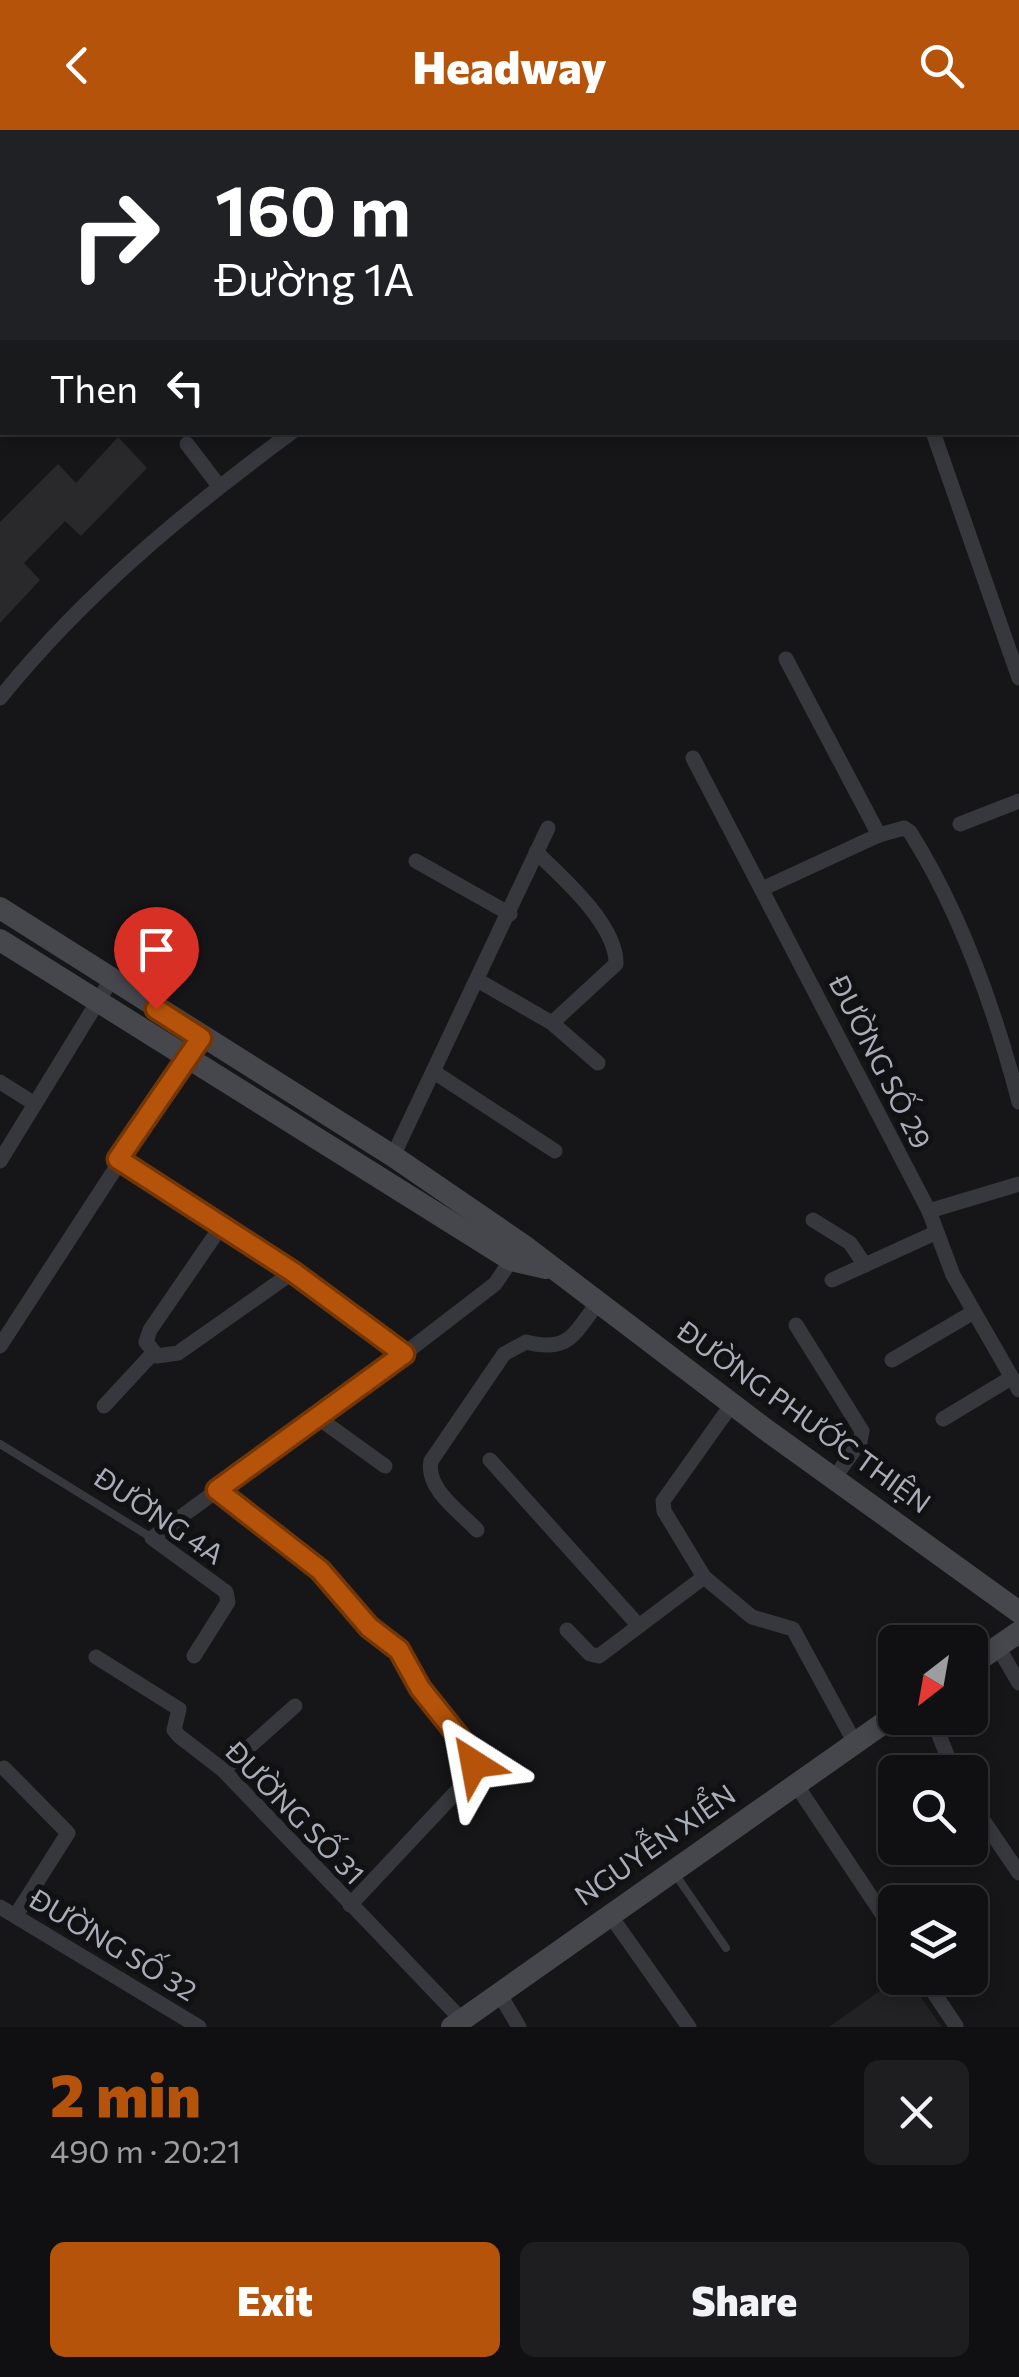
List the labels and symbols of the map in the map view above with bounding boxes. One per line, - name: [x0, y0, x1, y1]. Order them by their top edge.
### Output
- pin: [114, 907, 199, 1010]
- street label: ĐƯỜNG SỐ 29: [822, 967, 942, 1154]
- street label: ĐƯỜNG PHƯỚC THIỆN: [670, 1312, 938, 1520]
- street label: ĐƯỜNG 4A: [88, 1459, 231, 1571]
- north arrow: [878, 1625, 988, 1735]
- position arrow: [422, 1712, 526, 1816]
- street label: ĐƯỜNG SỐ 31: [218, 1731, 374, 1891]
- street label: NGUYỄN XIỂN: [565, 1773, 741, 1912]
- street label: ĐƯỜNG SỐ 32: [23, 1878, 205, 2007]

